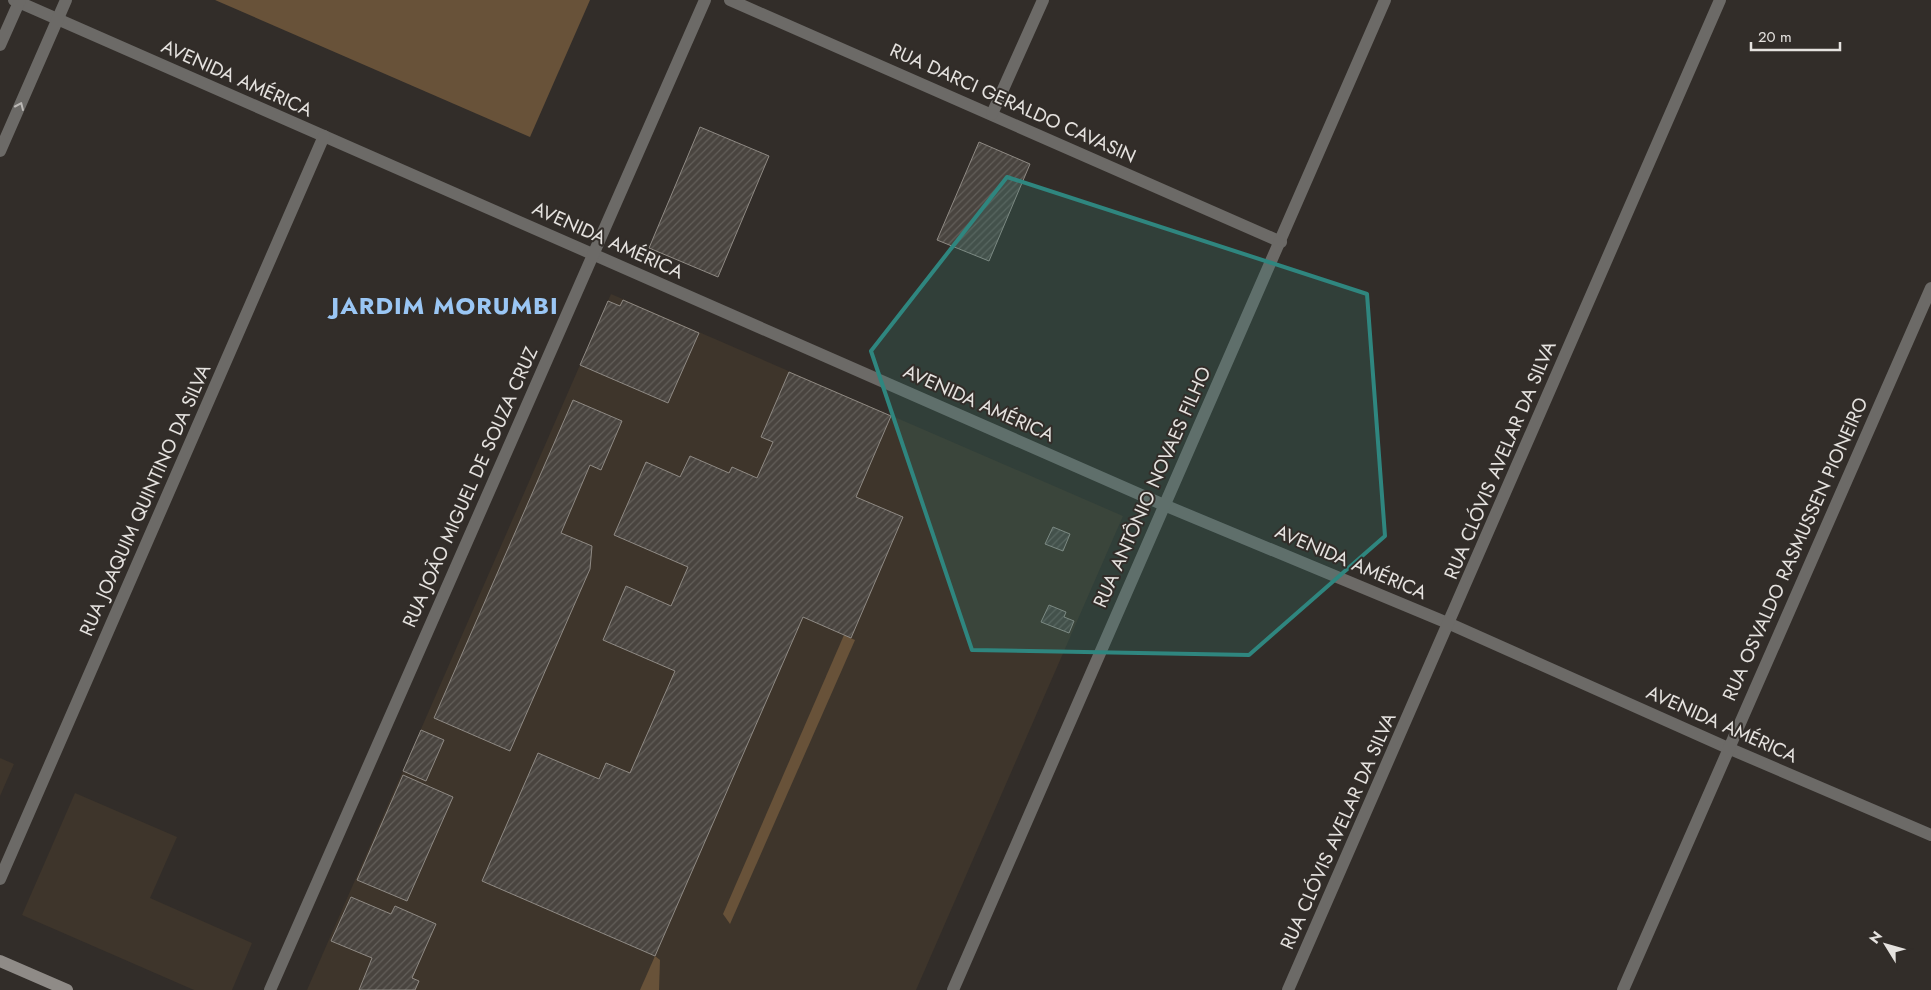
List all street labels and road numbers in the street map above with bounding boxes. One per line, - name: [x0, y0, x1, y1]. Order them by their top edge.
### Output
- street label: AVENIDA AMÉRICA: [157, 33, 317, 124]
- street label: RUA DARCI GERALDO CAVASIN: [886, 36, 1140, 170]
- street label: AVENIDA AMÉRICA: [528, 195, 688, 286]
- street label: RUA CLÓVIS AVELAR DA SILVA: [1437, 336, 1563, 583]
- street label: RUA JOÃO MIGUEL DE SOUZA CRUZ: [396, 342, 544, 632]
- street label: AVENIDA AMÉRICA: [899, 358, 1059, 449]
- street label: RUA JOAQUIM QUINTINO DA SILVA: [73, 359, 218, 640]
- street label: RUA ANTÔNIO NOVAES FILHO: [1087, 362, 1217, 612]
- street label: RUA OSVALDO RASMUSSEN PIONEIRO: [1716, 393, 1874, 705]
- street label: AVENIDA AMÉRICA: [1271, 518, 1432, 606]
- street label: AVENIDA AMÉRICA: [1642, 679, 1802, 770]
- street label: RUA CLÓVIS AVELAR DA SILVA: [1273, 708, 1403, 954]

